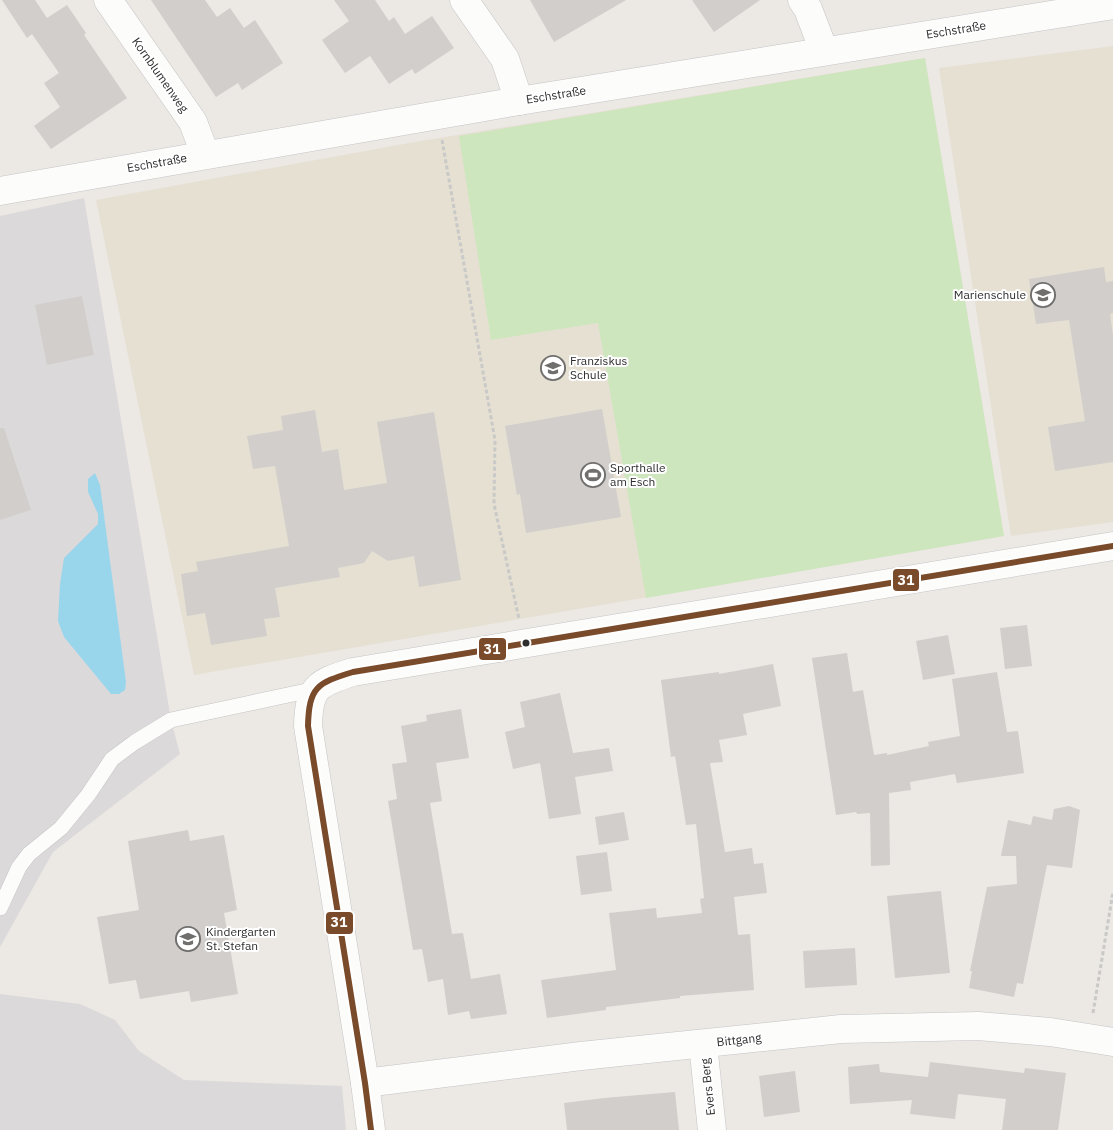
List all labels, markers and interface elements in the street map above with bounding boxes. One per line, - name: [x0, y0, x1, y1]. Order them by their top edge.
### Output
- street label: Eschstraße: [925, 17, 987, 42]
- street label: Kornblumenweg: [129, 34, 192, 116]
- street label: Eschstraße: [525, 82, 587, 107]
- street label: Eschstraße: [126, 150, 189, 175]
- school or university icon: Marienschule: [1030, 282, 1056, 308]
- place label: Marienschule: [954, 287, 1026, 302]
- place label: Franziskus Schule: [570, 353, 627, 382]
- school or university icon: Franziskus Schule: [540, 355, 566, 381]
- place label: Sporthalle am Esch: [610, 460, 666, 489]
- sports icon: Sporthalle am Esch: [580, 462, 606, 488]
- line badge: 31: [892, 568, 920, 592]
- text: 31: [898, 571, 915, 589]
- line badge: 31: [478, 637, 507, 661]
- unlabelled marker: [521, 638, 531, 648]
- text: 31: [484, 640, 501, 658]
- line badge: 31: [325, 911, 354, 935]
- text: 31: [331, 913, 348, 931]
- place label: Kindergarten St. Stefan: [206, 924, 276, 953]
- school or university icon: Kindergarten St. Stefan: [175, 926, 201, 952]
- street label: Bittgang: [716, 1030, 763, 1049]
- street label: Evers Berg: [697, 1057, 718, 1116]

